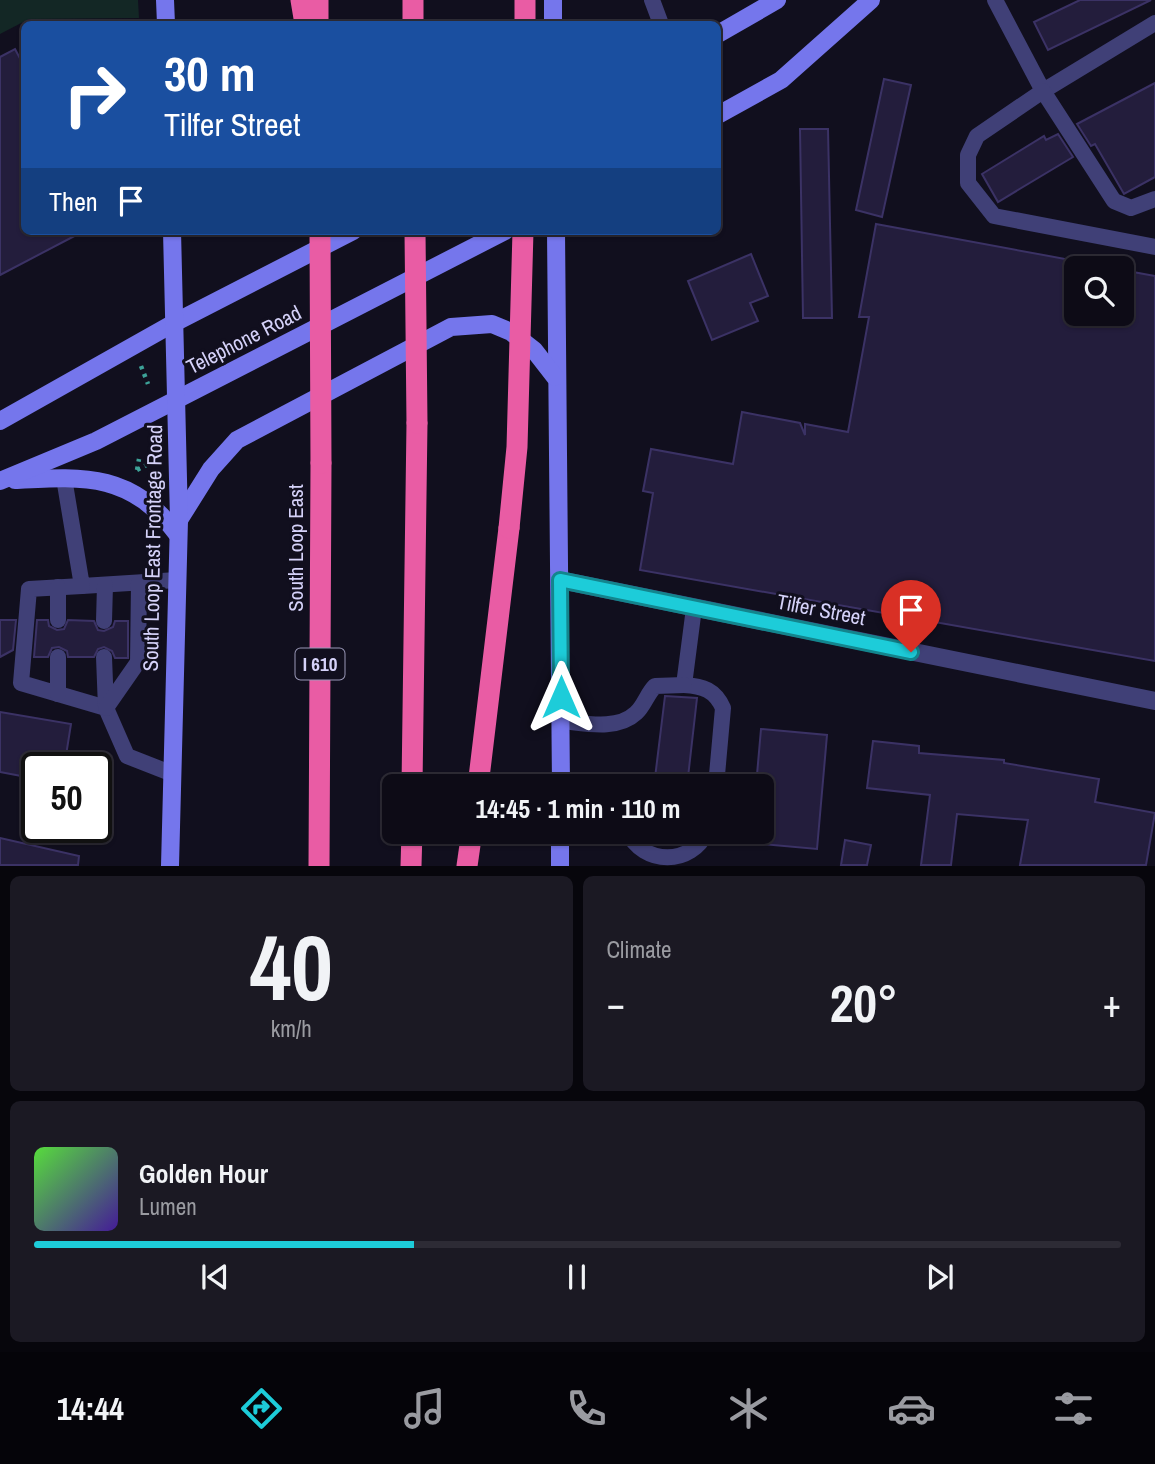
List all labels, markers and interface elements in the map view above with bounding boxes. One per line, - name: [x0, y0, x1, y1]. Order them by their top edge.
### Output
- text: 30 m: [164, 40, 256, 106]
- icon: right: [49, 49, 140, 140]
- text: Tilfer Street: [164, 103, 301, 146]
- icon: arrive: [112, 182, 150, 220]
- text: Then: [49, 184, 98, 219]
- map controls: [1064, 256, 1134, 326]
- button: search: [1064, 256, 1134, 326]
- street label: Telephone Road: [181, 298, 306, 381]
- street label: South Loop East Frontage Road: [136, 424, 169, 672]
- street label: South Loop East: [281, 484, 310, 612]
- pin: [881, 580, 941, 652]
- street label: Tilfer Street: [774, 587, 868, 632]
- icon: arrive: [892, 591, 930, 629]
- road number: I 610: [296, 649, 344, 680]
- position arrow: [524, 660, 598, 734]
- speed limit sign: 50: [21, 752, 112, 843]
- text: 14:45 · 1 min · 110 m: [475, 791, 681, 826]
- text: 40: [250, 906, 333, 1028]
- text: Climate: [607, 934, 671, 965]
- text: 20°: [830, 968, 898, 1038]
- text: −: [607, 978, 625, 1029]
- text: +: [1103, 978, 1121, 1029]
- text: km/h: [271, 1013, 312, 1044]
- text: Golden Hour: [139, 1156, 268, 1191]
- text: Lumen: [139, 1191, 197, 1222]
- icon: previous: [196, 1258, 234, 1296]
- icon: pause: [558, 1258, 596, 1296]
- icon: next: [921, 1258, 959, 1296]
- icon: directions: [237, 1384, 286, 1433]
- icon: music: [400, 1384, 449, 1433]
- icon: phone: [562, 1384, 611, 1433]
- icon: climate: [724, 1384, 773, 1433]
- icon: car: [887, 1384, 936, 1433]
- icon: filters: [1049, 1384, 1098, 1433]
- text: 14:44: [57, 1387, 124, 1430]

